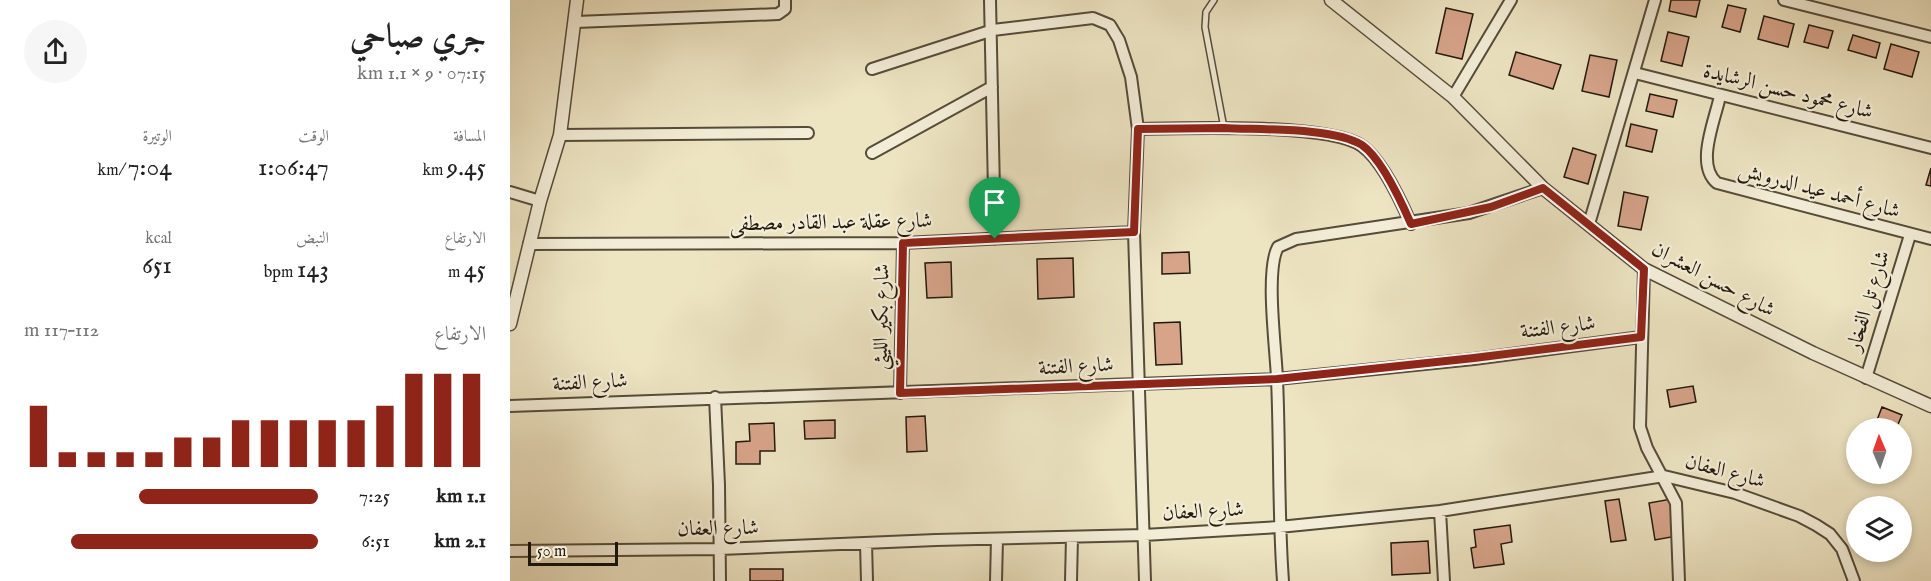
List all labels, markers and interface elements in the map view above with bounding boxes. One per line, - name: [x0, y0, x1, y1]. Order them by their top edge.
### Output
- text: جري صباحي: [350, 17, 486, 59]
- button: share: [24, 20, 87, 83]
- street label: شارع محمود حسن الرشايدة: [1699, 58, 1876, 129]
- text: 07:15 · 9 × 1.1 km: [357, 61, 486, 86]
- text: الوتيرة: [142, 127, 172, 147]
- text: الوقت: [298, 127, 329, 147]
- text: المسافة: [453, 127, 486, 147]
- text: 7:04: [127, 151, 172, 184]
- text: 1:06:47: [258, 151, 329, 184]
- text: 9.45: [447, 151, 486, 184]
- street label: شارع أحمد عيد الدرويش: [1734, 154, 1904, 228]
- text: /km: [98, 161, 127, 181]
- text: km: [422, 161, 447, 181]
- pin: [969, 177, 1020, 239]
- icon: arrive: [978, 186, 1011, 219]
- street label: شارع عقلة عبد القادر مصطفى: [729, 208, 933, 241]
- text: kcal: [145, 229, 172, 249]
- text: النبض: [296, 229, 329, 249]
- text: الارتفاع: [444, 229, 486, 249]
- street label: شارع حسن العشران: [1645, 236, 1780, 327]
- street label: شارع تل الفخار: [1840, 247, 1900, 357]
- text: 651: [142, 249, 172, 282]
- text: 143: [297, 253, 329, 286]
- text: 45: [464, 253, 486, 286]
- text: bpm: [264, 263, 297, 283]
- text: m: [448, 263, 464, 283]
- street label: شارع بكير الليثي: [868, 264, 901, 371]
- street label: شارع الفتنة: [1519, 310, 1597, 349]
- text: 112–117 m: [24, 318, 99, 343]
- text: الارتفاع: [434, 322, 486, 347]
- street label: شارع الفتنة: [1038, 352, 1115, 385]
- street label: شارع الفتنة: [552, 368, 629, 401]
- north arrow: [1846, 418, 1912, 484]
- map controls: [1846, 418, 1912, 562]
- street label: شارع العفان: [1681, 448, 1768, 499]
- text: 7:25: [359, 484, 390, 509]
- text: 1.1 km: [436, 484, 486, 509]
- street label: شارع العفان: [1161, 496, 1245, 531]
- button: layers: [1846, 496, 1912, 562]
- street label: شارع العفان: [677, 515, 759, 546]
- text: 6:51: [362, 529, 390, 554]
- text: 2.1 km: [434, 529, 486, 554]
- scale bar: [528, 539, 618, 566]
- text: 50 m: [537, 542, 566, 562]

